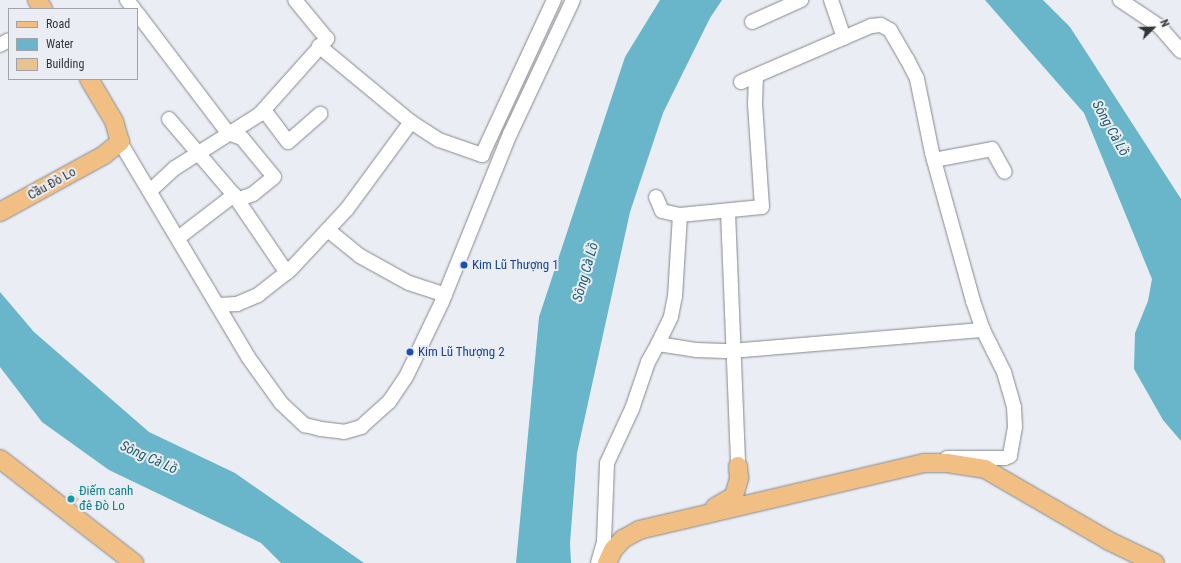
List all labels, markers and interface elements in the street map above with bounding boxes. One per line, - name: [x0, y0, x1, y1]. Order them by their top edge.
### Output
- legend: [8, 8, 138, 80]
- north arrow: [1133, 8, 1173, 48]
- text: Road: [46, 17, 70, 31]
- text: N: [1157, 17, 1172, 29]
- text: Water: [46, 37, 74, 51]
- text: Building: [46, 57, 84, 71]
- water label: Sông Cà Lồ: [1089, 97, 1133, 159]
- street label: Cầu Đò Lo: [25, 164, 79, 204]
- water label: Sông Cà Lồ: [569, 240, 601, 304]
- place label: Kim Lũ Thượng 1: [472, 257, 559, 273]
- marker: Kim Lũ Thượng 1: [459, 260, 469, 270]
- place label: Kim Lũ Thượng 2: [418, 344, 505, 360]
- marker: Kim Lũ Thượng 2: [405, 347, 415, 357]
- water label: Sông Cà Lồ: [118, 437, 180, 477]
- place label: Điếm canh đê Đò Lo: [79, 484, 133, 515]
- marker: Điếm canh đê Đò Lo: [66, 494, 76, 504]

